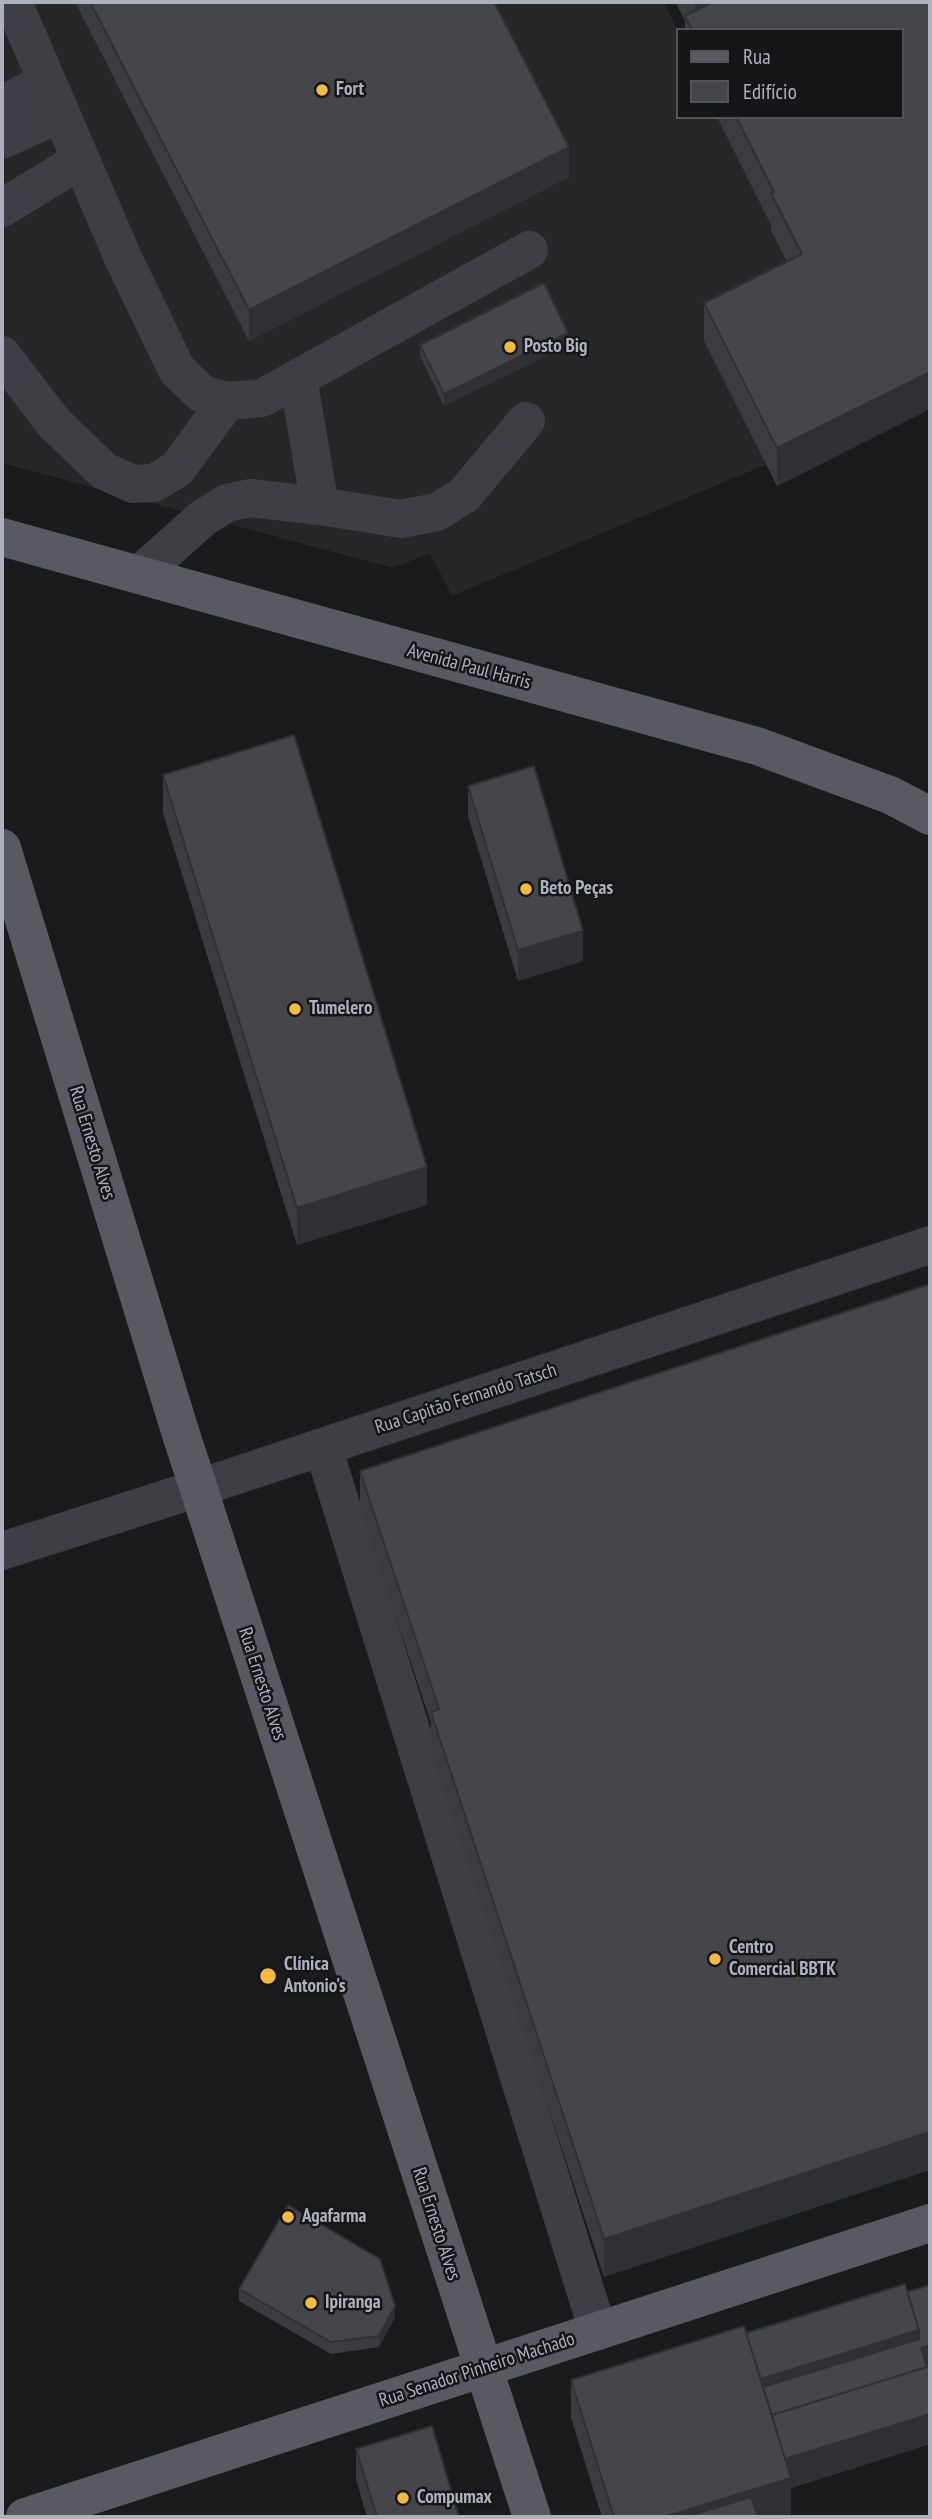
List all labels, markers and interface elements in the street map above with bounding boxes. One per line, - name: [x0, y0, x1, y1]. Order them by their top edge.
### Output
- legend: [676, 28, 904, 119]
- text: Rua: [743, 43, 771, 70]
- text: Edifício: [743, 78, 797, 105]
- place label: Fort: [336, 79, 364, 101]
- marker: Fort: [314, 82, 330, 98]
- place label: Posto Big: [524, 336, 587, 358]
- marker: Posto Big: [502, 339, 518, 355]
- street label: Avenida Paul Harris: [405, 640, 533, 694]
- place label: Beto Peças: [540, 878, 613, 900]
- marker: Beto Peças: [518, 881, 534, 897]
- place label: Tumelero: [309, 998, 372, 1020]
- marker: Tumelero: [287, 1001, 303, 1017]
- street label: Rua Ernesto Alves: [64, 1084, 120, 1202]
- street label: Rua Capitão Fernando Tatsch: [372, 1359, 560, 1439]
- street label: Rua Ernesto Alves: [233, 1625, 291, 1743]
- place label: Centro Comercial BBTK: [729, 1937, 836, 1981]
- marker: Centro Comercial BBTK: [707, 1951, 723, 1967]
- place label: Clínica Antonio's: [284, 1954, 346, 1998]
- marker: Clínica Antonio's: [258, 1966, 278, 1986]
- street label: Rua Ernesto Alves: [407, 2165, 465, 2283]
- place label: Agafarma: [302, 2206, 366, 2228]
- marker: Agafarma: [280, 2209, 296, 2225]
- place label: Ipiranga: [325, 2292, 380, 2314]
- marker: Ipiranga: [303, 2295, 319, 2311]
- street label: Rua Senador Pinheiro Machado: [376, 2328, 578, 2412]
- place label: Compumax: [417, 2487, 492, 2509]
- marker: Compumax: [395, 2490, 411, 2506]

